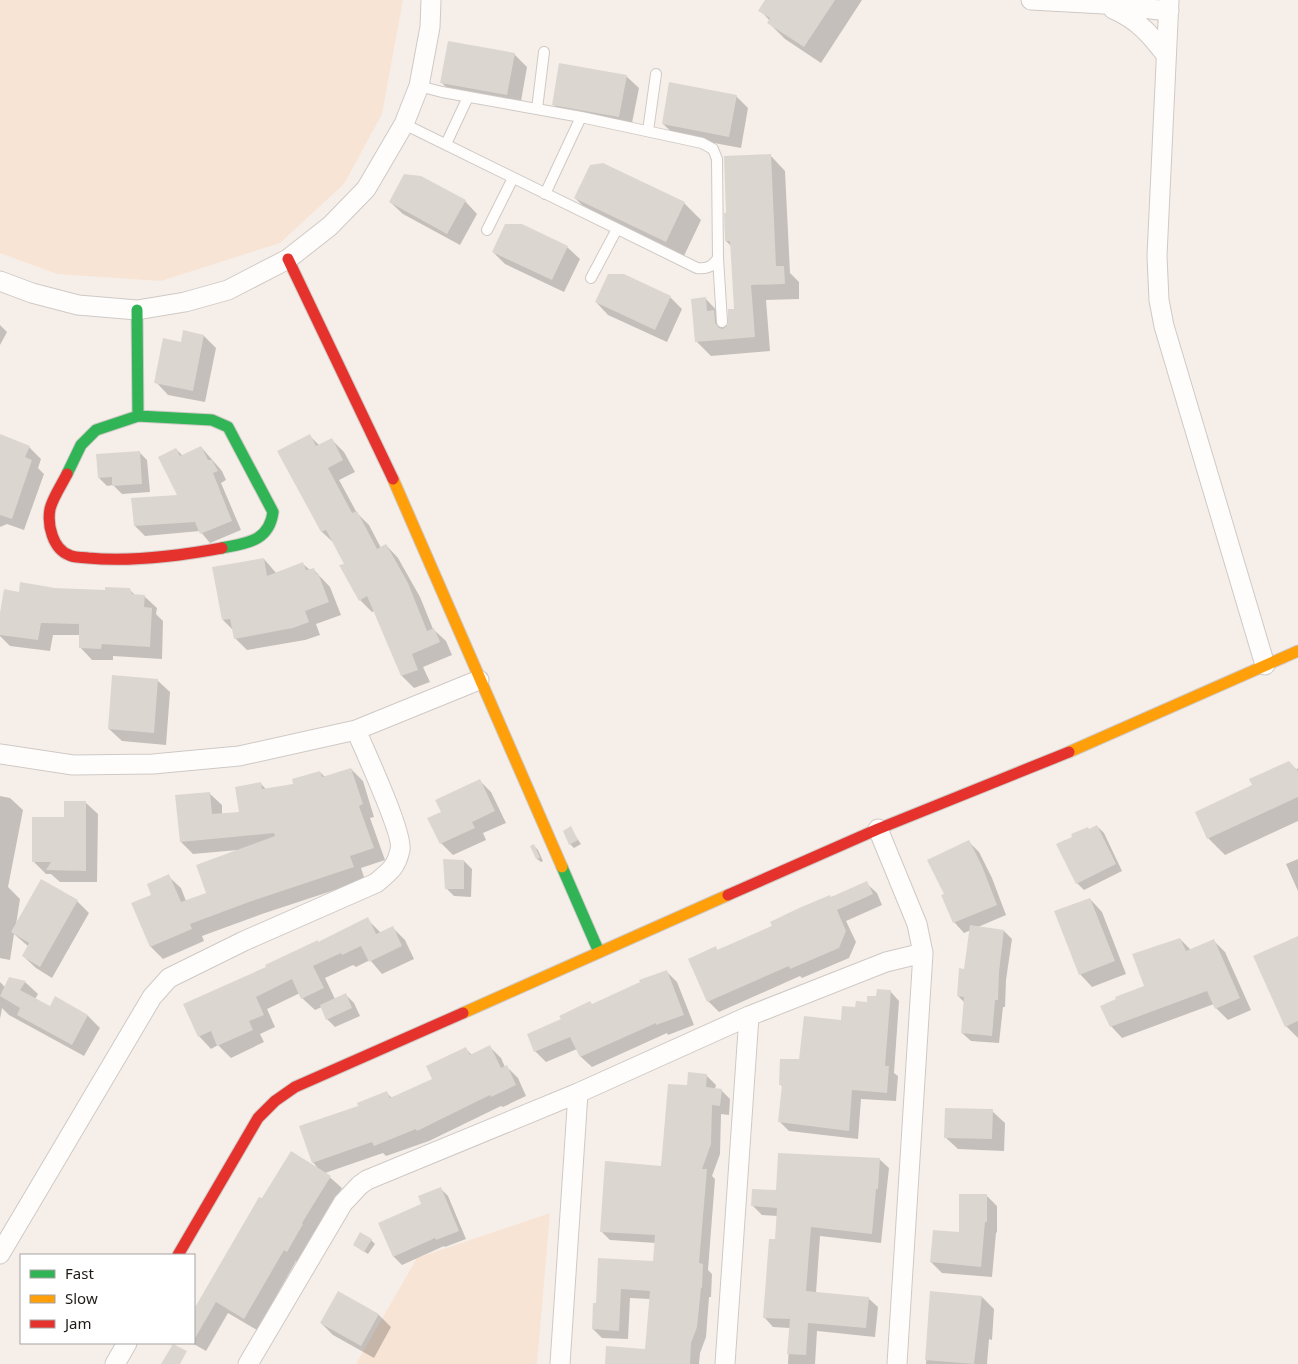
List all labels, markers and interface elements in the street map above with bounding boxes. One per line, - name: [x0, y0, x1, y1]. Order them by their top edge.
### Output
- legend: [20, 1254, 195, 1344]
- text: Fast: [65, 1263, 94, 1283]
- text: Slow: [65, 1288, 98, 1308]
- text: Jam: [63, 1313, 92, 1333]

